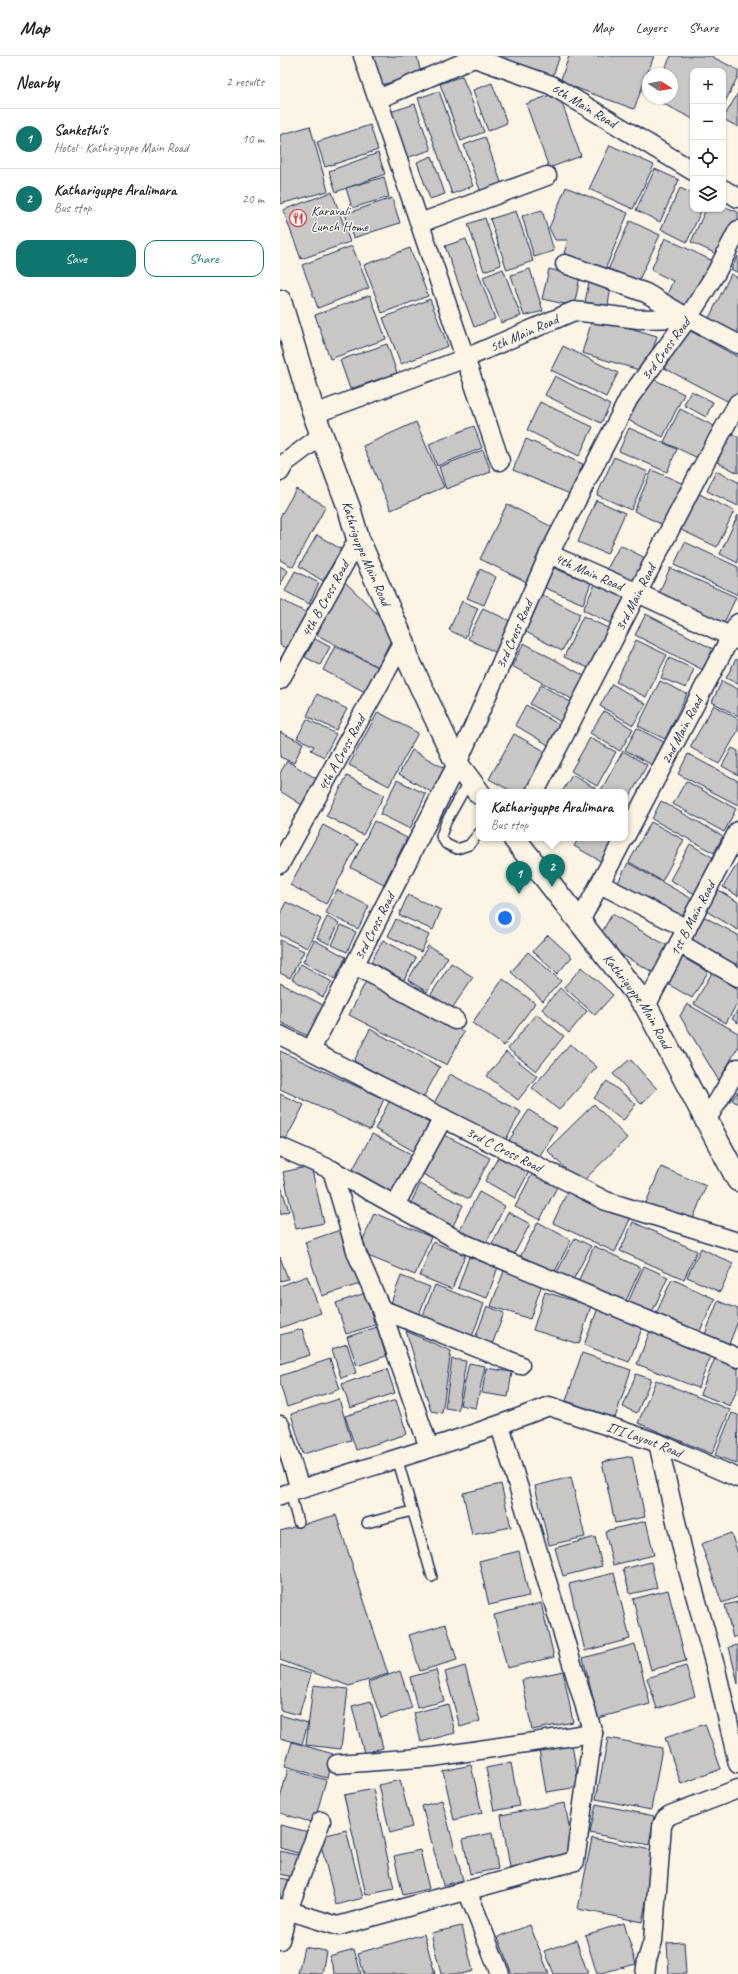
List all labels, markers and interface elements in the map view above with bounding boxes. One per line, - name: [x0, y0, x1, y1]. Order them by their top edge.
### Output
- text: Map: [20, 16, 50, 40]
- text: Map: [592, 19, 614, 36]
- text: Layers: [636, 19, 667, 36]
- text: Share: [689, 19, 718, 36]
- north arrow: [642, 68, 678, 104]
- map controls: [690, 68, 726, 212]
- button: +: [690, 68, 726, 104]
- text: Nearby: [16, 72, 59, 93]
- text: 2 results: [226, 74, 264, 90]
- street label: 6th Main Road: [549, 80, 622, 133]
- button: −: [690, 104, 726, 140]
- text: Sankethi's: [54, 121, 107, 140]
- text: 1: [26, 131, 32, 147]
- text: 10 m: [242, 131, 264, 147]
- text: Hotel · Kathriguppe Main Road: [54, 140, 188, 156]
- button: locate: [690, 140, 726, 176]
- button: layers: [690, 176, 726, 212]
- text: Kathariguppe Aralimara: [54, 181, 176, 200]
- text: 2: [26, 191, 32, 207]
- text: 20 m: [242, 191, 264, 207]
- text: Bus stop: [54, 200, 91, 216]
- place label: Karavali Lunch Home: [311, 202, 369, 235]
- restaurant icon: Karavali Lunch Home: [288, 208, 308, 228]
- button: Save: [16, 240, 136, 277]
- button: Share: [144, 240, 264, 277]
- street label: 5th Main Road: [487, 310, 563, 356]
- street label: 3rd Cross Road: [637, 313, 696, 383]
- street label: Kathriguppe Main Road: [338, 499, 395, 611]
- street label: 4th Main Road: [552, 550, 628, 596]
- street label: 4th B Cross Road: [298, 556, 354, 640]
- street label: 3rd Main Road: [611, 559, 661, 634]
- street label: 3rd Cross Road: [492, 595, 538, 671]
- street label: 2nd Main Road: [657, 692, 708, 767]
- street label: 4th A Cross Road: [314, 710, 371, 794]
- popup: [476, 789, 628, 841]
- text: Kathariguppe Aralimara: [491, 798, 613, 817]
- text: Bus stop: [491, 817, 528, 833]
- pin: 2: [539, 854, 565, 887]
- pin: 1: [506, 861, 532, 894]
- street label: 1st B Main Road: [666, 876, 720, 959]
- street label: 3rd Cross Road: [350, 888, 400, 963]
- your location: [495, 908, 515, 928]
- street label: Kathriguppe Main Road: [599, 951, 676, 1054]
- street label: 3rd C Cross Road: [463, 1123, 547, 1177]
- street label: ITI Layout Road: [604, 1418, 687, 1463]

